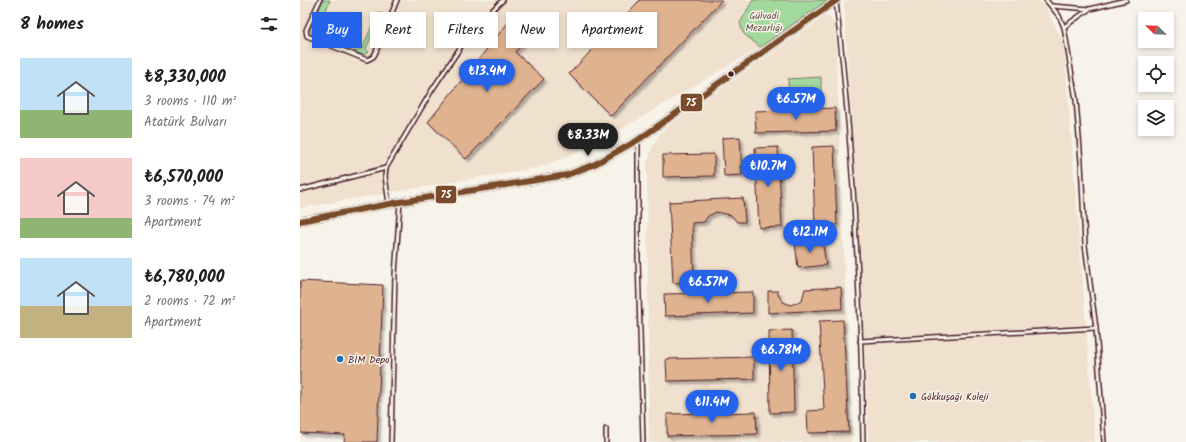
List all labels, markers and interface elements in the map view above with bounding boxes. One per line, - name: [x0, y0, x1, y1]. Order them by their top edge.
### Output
- park label: Gülvadi Mezarlığı: [745, 8, 783, 36]
- text: 8 homes: [20, 11, 84, 38]
- chip: Buy: [312, 12, 362, 48]
- chip: Rent: [370, 12, 426, 48]
- chip: Filters: [434, 12, 498, 48]
- chip: New: [506, 12, 559, 48]
- chip: Apartment: [567, 12, 657, 48]
- north arrow: [1138, 12, 1174, 48]
- map controls: [1138, 12, 1174, 136]
- icon: filters: [258, 13, 280, 35]
- button: locate: [1138, 56, 1174, 92]
- pin: ₺13.4M: [454, 59, 520, 93]
- text: ₺13.4M: [468, 61, 506, 82]
- text: ₺8,330,000: [144, 64, 226, 91]
- unlabelled marker: [726, 69, 736, 79]
- icon: home: [52, 74, 100, 122]
- pin: ₺6.57M: [763, 87, 829, 121]
- text: ₺6.57M: [776, 89, 816, 110]
- text: 3 rooms · 110 m²: [144, 91, 236, 112]
- line badge: 75: [680, 93, 703, 112]
- text: 75: [686, 94, 698, 112]
- button: layers: [1138, 100, 1174, 136]
- text: Atatürk Bulvarı: [144, 112, 227, 133]
- pin: ₺8.33M: [555, 123, 621, 157]
- text: ₺8.33M: [567, 125, 609, 146]
- pin: ₺10.7M: [735, 154, 801, 188]
- text: ₺10.7M: [750, 156, 786, 177]
- text: ₺6,570,000: [144, 164, 223, 191]
- icon: home: [52, 174, 100, 222]
- line badge: 75: [435, 185, 457, 204]
- text: 75: [441, 186, 453, 204]
- text: 3 rooms · 74 m²: [144, 191, 235, 212]
- text: Apartment: [144, 212, 202, 233]
- pin: ₺12.1M: [777, 220, 843, 254]
- text: ₺12.1M: [792, 222, 828, 243]
- text: ₺6,780,000: [144, 264, 224, 291]
- pin: ₺6.57M: [675, 270, 741, 304]
- text: ₺6.57M: [688, 272, 728, 293]
- icon: home: [52, 274, 100, 322]
- text: 2 rooms · 72 m²: [144, 291, 235, 312]
- text: Apartment: [144, 312, 202, 333]
- pin: ₺6.78M: [748, 338, 814, 372]
- text: ₺6.78M: [761, 340, 801, 361]
- place label: BİM Depo: [348, 352, 390, 368]
- marker: BİM Depo: [335, 354, 345, 364]
- place label: Gökkuşağı Koleji: [921, 389, 989, 405]
- pin: ₺11.4M: [679, 390, 745, 424]
- marker: Gökkuşağı Koleji: [908, 391, 918, 401]
- text: ₺11.4M: [694, 392, 730, 413]

